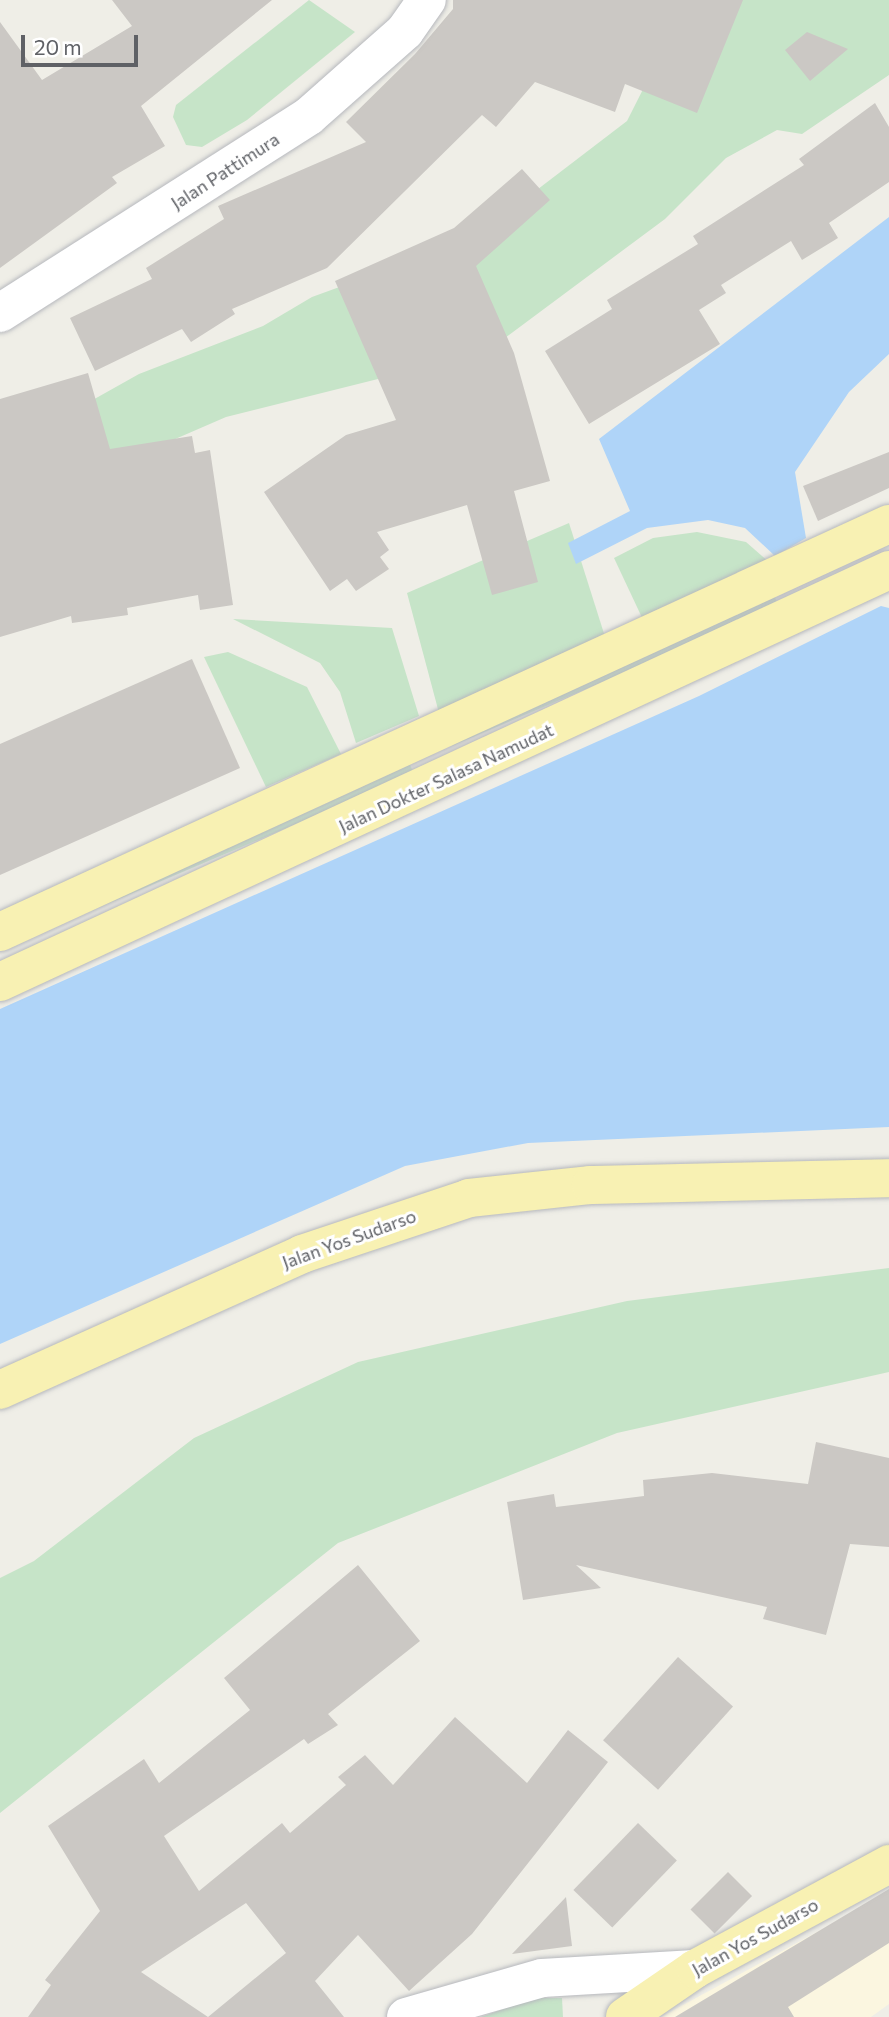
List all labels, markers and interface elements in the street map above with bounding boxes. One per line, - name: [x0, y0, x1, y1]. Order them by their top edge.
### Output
- scale bar: [24, 21, 142, 65]
- text: 20 m: [34, 34, 82, 59]
- street label: Jalan Pattimura: [167, 128, 283, 214]
- street label: Jalan Dokter Salasa Namudat: [335, 719, 557, 837]
- street label: Jalan Yos Sudarso: [279, 1205, 419, 1273]
- street label: Jalan Yos Sudarso: [688, 1893, 822, 1981]

